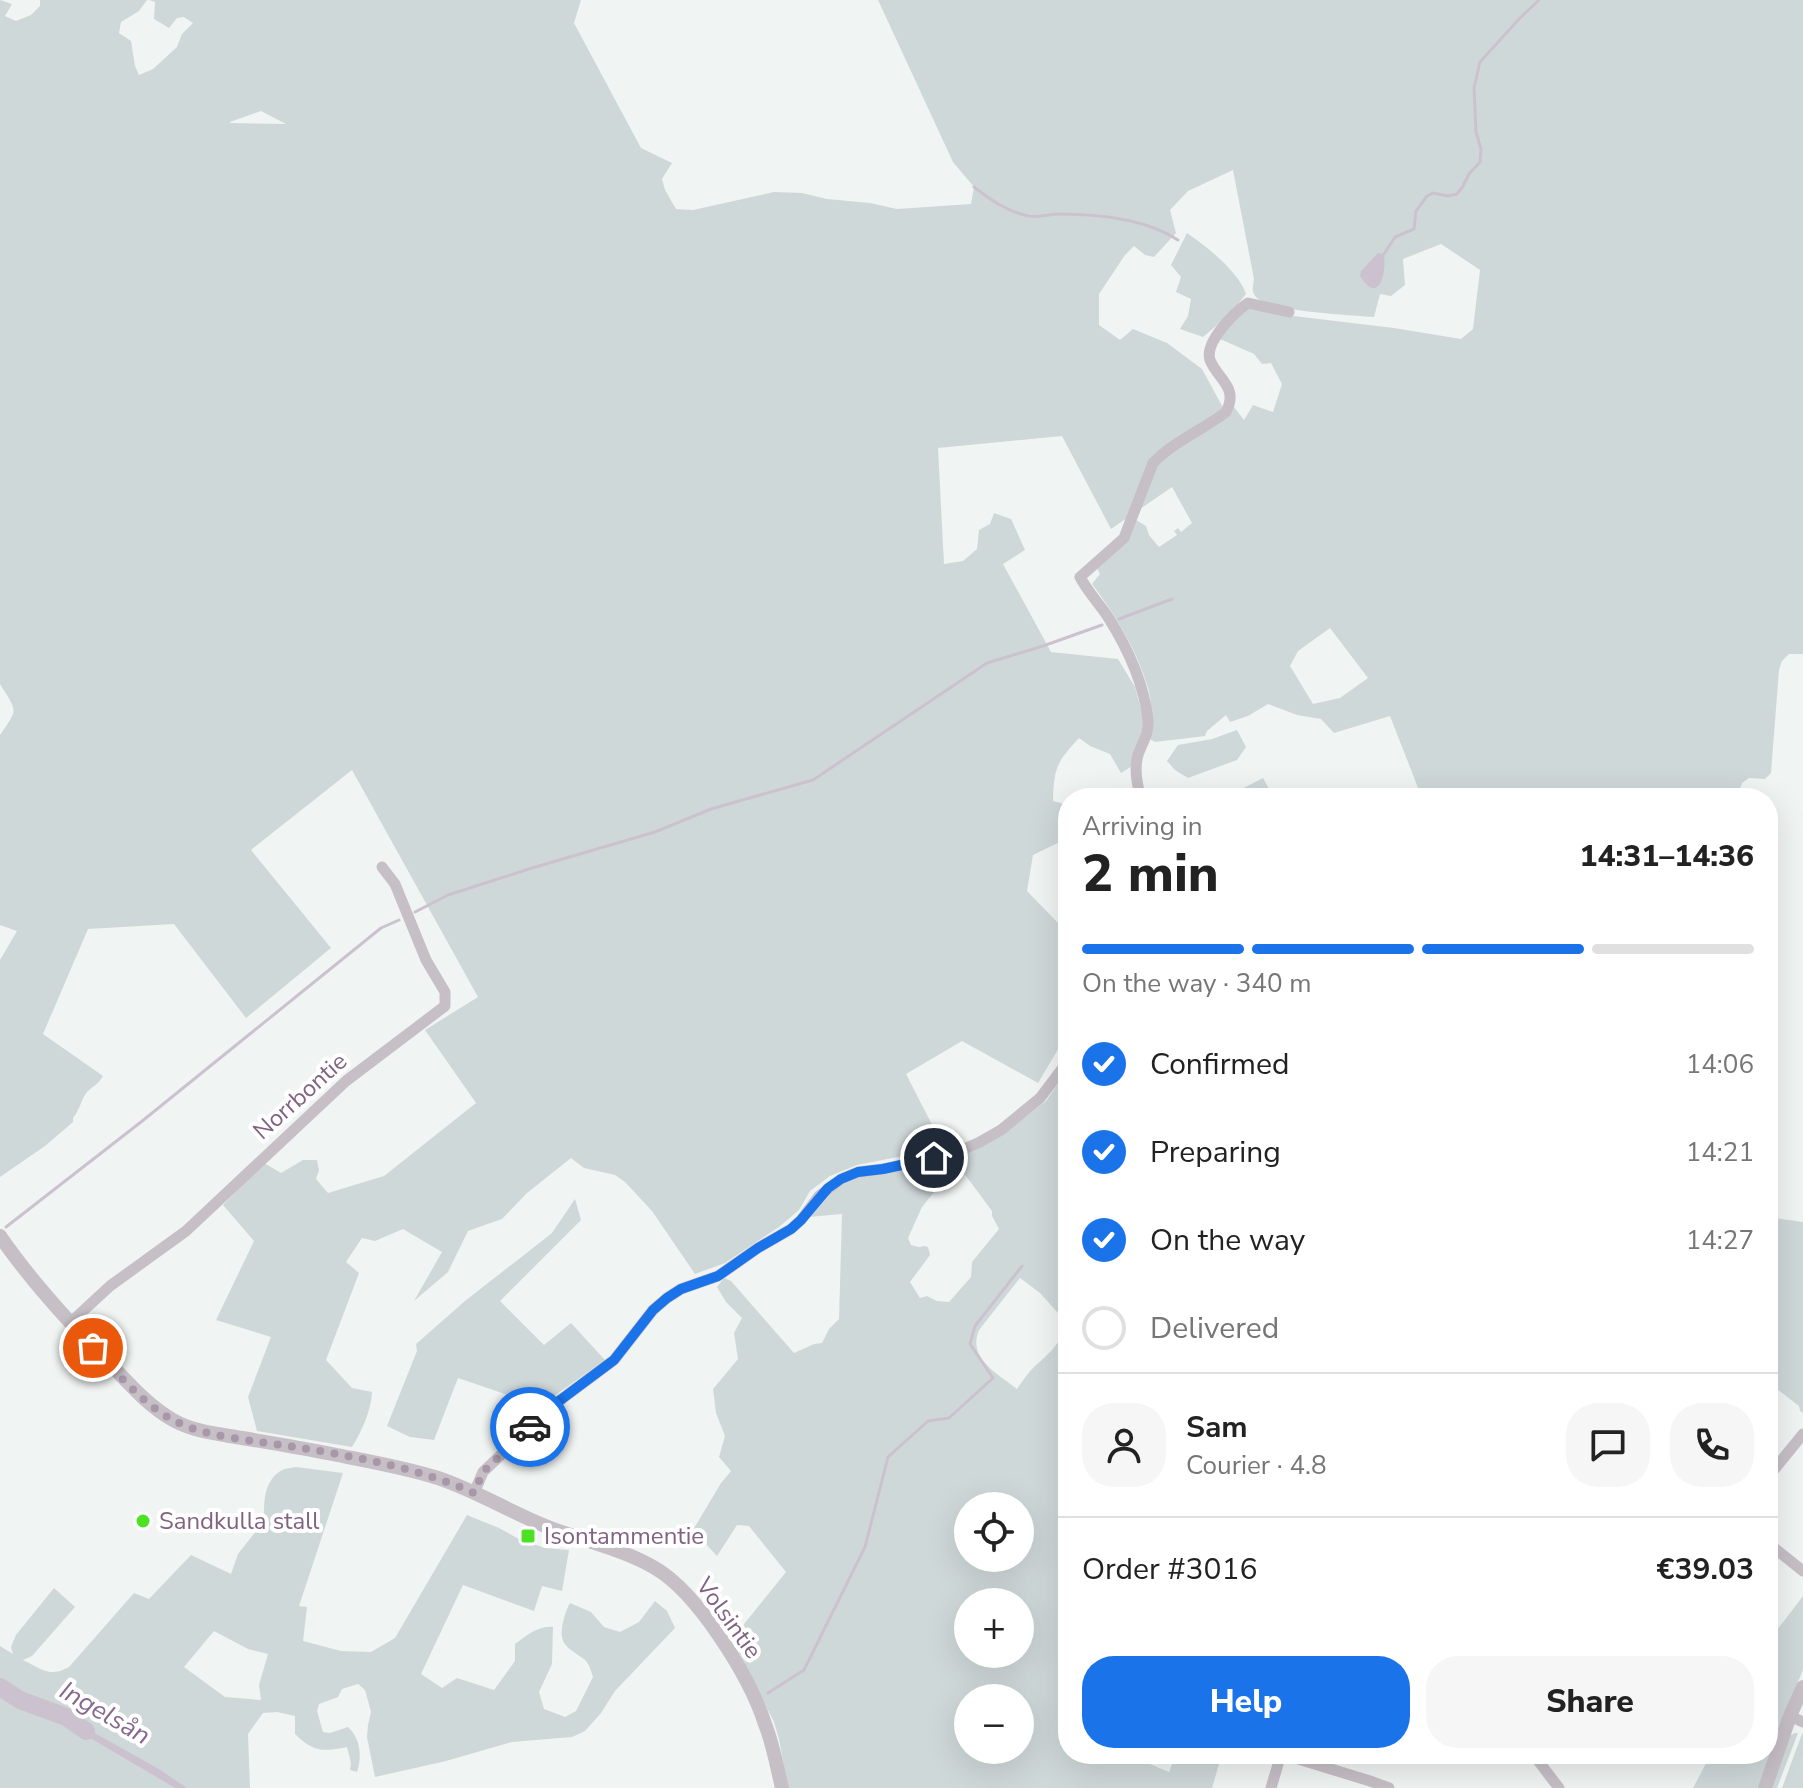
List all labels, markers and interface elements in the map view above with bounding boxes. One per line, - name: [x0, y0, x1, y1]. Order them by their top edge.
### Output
- text: Arriving in: [1082, 809, 1203, 844]
- text: 14:31–14:36: [1579, 836, 1754, 877]
- text: 2 min: [1082, 838, 1219, 909]
- text: On the way · 340 m: [1082, 966, 1311, 1001]
- icon: check: [1082, 1042, 1126, 1086]
- text: Confirmed: [1150, 1044, 1290, 1085]
- street label: Norrbontie: [246, 1045, 354, 1147]
- text: 14:06: [1686, 1047, 1754, 1082]
- pin: [900, 1124, 968, 1192]
- icon: check: [1082, 1130, 1126, 1174]
- text: Preparing: [1150, 1132, 1281, 1173]
- text: 14:21: [1686, 1135, 1754, 1170]
- icon: home: [912, 1136, 956, 1180]
- icon: check: [1082, 1218, 1126, 1262]
- text: On the way: [1150, 1220, 1305, 1261]
- text: 14:27: [1686, 1223, 1754, 1258]
- text: Delivered: [1150, 1308, 1279, 1349]
- pin: [59, 1314, 127, 1382]
- icon: bag: [71, 1326, 115, 1370]
- courier: [490, 1387, 570, 1467]
- button: person: [1082, 1403, 1166, 1487]
- button: chat: [1566, 1403, 1650, 1487]
- button: phone: [1670, 1403, 1754, 1487]
- icon: car: [508, 1405, 552, 1449]
- text: Sam: [1186, 1407, 1248, 1448]
- text: Courier · 4.8: [1186, 1448, 1327, 1483]
- map controls: [954, 1492, 1034, 1764]
- button: locate: [954, 1492, 1034, 1572]
- place label: Sandkulla stall: [159, 1505, 319, 1537]
- marker: Sandkulla stall: [134, 1512, 152, 1530]
- place label: Isontammentie: [544, 1520, 704, 1552]
- marker: Isontammentie: [519, 1527, 537, 1545]
- text: Order #3016: [1082, 1549, 1257, 1590]
- text: €39.03: [1657, 1549, 1754, 1590]
- street label: Volsintie: [688, 1570, 769, 1665]
- button: +: [954, 1588, 1034, 1668]
- button: Help: [1082, 1656, 1410, 1748]
- button: Share: [1426, 1656, 1754, 1748]
- water label: Ingelsån: [53, 1673, 157, 1753]
- button: −: [954, 1684, 1034, 1764]

